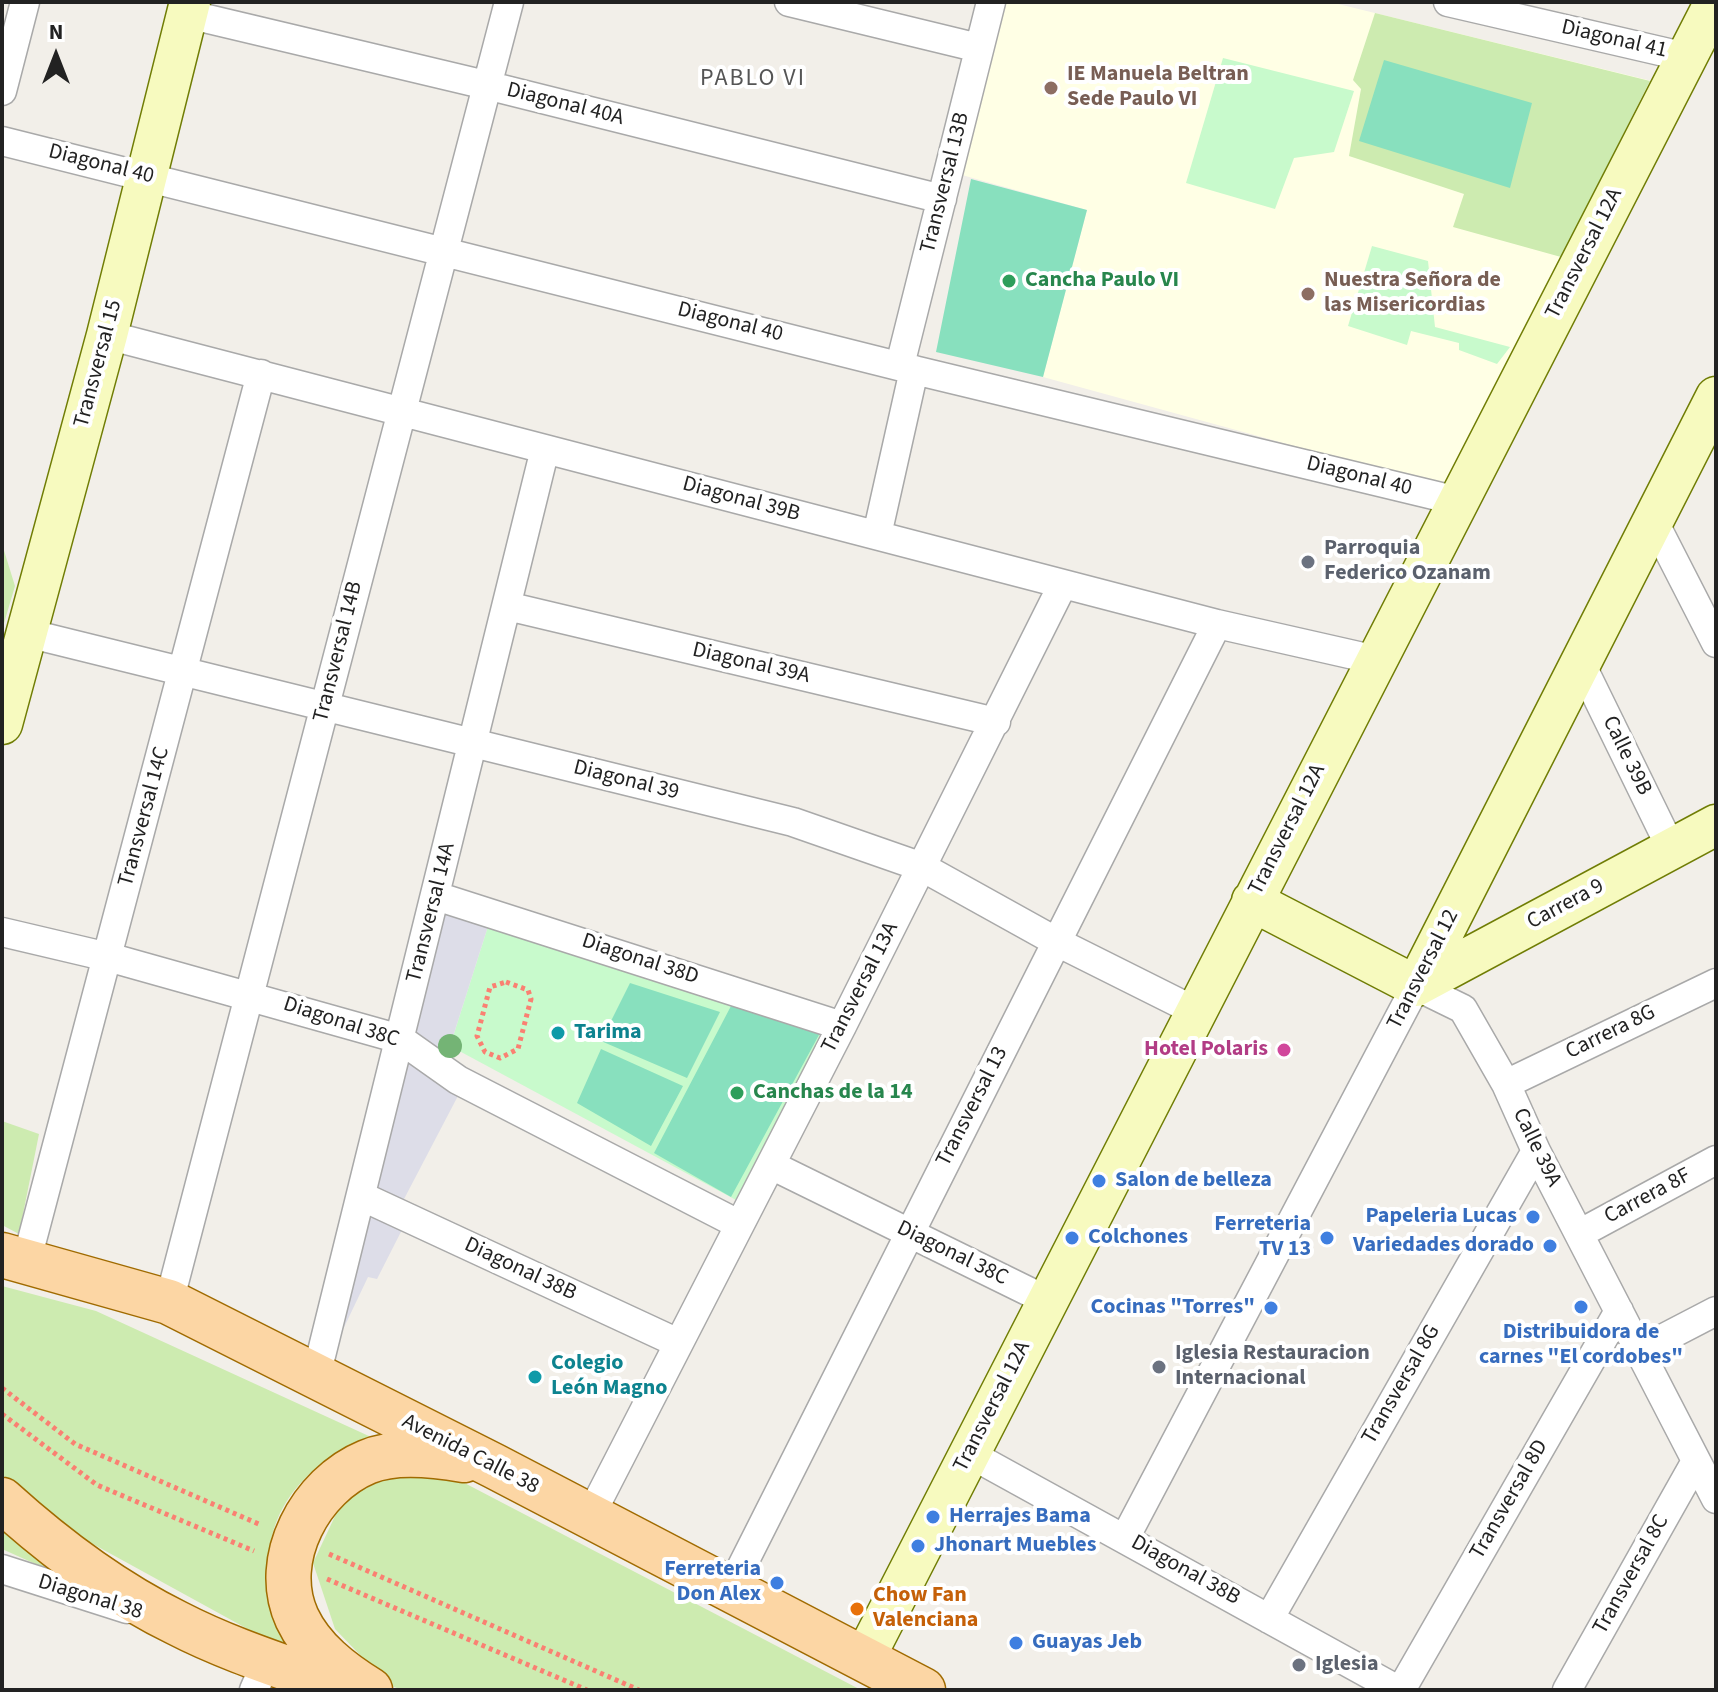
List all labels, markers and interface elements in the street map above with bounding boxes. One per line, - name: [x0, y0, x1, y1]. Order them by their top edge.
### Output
- street label: Diagonal 41: [1559, 15, 1669, 65]
- north arrow: [16, 16, 96, 96]
- text: N: [49, 16, 63, 48]
- place label: IE Manuela Beltran Sede Paulo VI: [1067, 62, 1249, 114]
- district label: PABLO VI: [700, 66, 806, 94]
- street label: Diagonal 40A: [504, 78, 626, 132]
- marker: IE Manuela Beltran Sede Paulo VI: [1042, 79, 1060, 97]
- street label: Transversal 13B: [916, 110, 976, 256]
- street label: Diagonal 40: [46, 139, 156, 191]
- street label: Transversal 12A: [1541, 184, 1629, 324]
- place label: Cancha Paulo VI: [1025, 268, 1179, 294]
- place label: Nuestra Señora de las Misericordias: [1324, 268, 1501, 320]
- marker: Cancha Paulo VI: [1000, 272, 1018, 290]
- marker: Nuestra Señora de las Misericordias: [1299, 285, 1317, 303]
- street label: Transversal 15: [69, 297, 129, 431]
- street label: Diagonal 40: [675, 297, 785, 349]
- street label: Diagonal 40: [1304, 451, 1414, 503]
- street label: Diagonal 39B: [679, 472, 803, 528]
- place label: Parroquia Federico Ozanam: [1324, 536, 1491, 588]
- marker: Parroquia Federico Ozanam: [1299, 553, 1317, 571]
- street label: Transversal 14B: [309, 579, 369, 725]
- street label: Diagonal 39A: [690, 638, 812, 690]
- street label: Calle 39B: [1596, 712, 1656, 800]
- street label: Transversal 14C: [114, 744, 176, 890]
- street label: Diagonal 39: [571, 755, 681, 807]
- street label: Transversal 12A: [1244, 760, 1332, 900]
- street label: Transversal 14A: [402, 840, 462, 986]
- street label: Carrera 9: [1523, 874, 1609, 936]
- street label: Transversal 12: [1382, 906, 1466, 1034]
- street label: Transversal 13A: [817, 918, 905, 1058]
- street label: Diagonal 38D: [578, 929, 702, 991]
- street label: Diagonal 38C: [280, 992, 402, 1054]
- street label: Carrera 8G: [1562, 1000, 1660, 1066]
- place label: Tarima: [574, 1020, 642, 1046]
- marker: Tarima: [549, 1024, 567, 1042]
- place label: Hotel Polaris: [1144, 1037, 1268, 1063]
- marker: Hotel Polaris: [1275, 1041, 1293, 1059]
- street label: Transversal 13: [931, 1043, 1015, 1171]
- place label: Canchas de la 14: [753, 1080, 912, 1106]
- marker: Canchas de la 14: [728, 1084, 746, 1102]
- street label: Calle 39A: [1506, 1104, 1566, 1192]
- street label: Carrera 8F: [1600, 1163, 1696, 1231]
- place label: Salon de belleza: [1115, 1168, 1272, 1194]
- marker: Salon de belleza: [1090, 1172, 1108, 1190]
- place label: Papeleria Lucas: [1365, 1204, 1517, 1230]
- marker: Papeleria Lucas: [1524, 1208, 1542, 1226]
- place label: Ferreteria TV 13: [1214, 1212, 1311, 1264]
- street label: Diagonal 38C: [892, 1216, 1012, 1292]
- place label: Colchones: [1088, 1225, 1188, 1251]
- marker: Colchones: [1063, 1229, 1081, 1247]
- marker: Ferreteria TV 13: [1318, 1229, 1336, 1247]
- street label: Diagonal 38B: [460, 1233, 580, 1307]
- place label: Variedades dorado: [1353, 1233, 1534, 1259]
- marker: Variedades dorado: [1541, 1237, 1559, 1255]
- place label: Cocinas "Torres": [1090, 1295, 1255, 1321]
- marker: Distribuidora de carnes "El cordobes": [1572, 1298, 1590, 1316]
- marker: Cocinas "Torres": [1262, 1299, 1280, 1317]
- place label: Distribuidora de carnes "El cordobes": [1479, 1320, 1683, 1372]
- street label: Transversal 8G: [1357, 1321, 1447, 1449]
- street label: Transversal 12A: [949, 1337, 1037, 1477]
- place label: Iglesia Restauracion Internacional: [1175, 1341, 1370, 1392]
- place label: Colegio León Magno: [551, 1351, 668, 1402]
- marker: Iglesia Restauracion Internacional: [1150, 1358, 1168, 1376]
- marker: Colegio León Magno: [526, 1368, 544, 1386]
- street label: Avenida Calle 38: [397, 1409, 543, 1501]
- street label: Transversal 8D: [1465, 1436, 1555, 1564]
- place label: Herrajes Bama: [949, 1504, 1091, 1530]
- marker: Herrajes Bama: [924, 1508, 942, 1526]
- street label: Transversal 8C: [1588, 1511, 1676, 1639]
- street label: Diagonal 38B: [1126, 1530, 1244, 1612]
- place label: Jhonart Muebles: [934, 1533, 1096, 1559]
- marker: Jhonart Muebles: [909, 1537, 927, 1555]
- place label: Ferreteria Don Alex: [664, 1557, 761, 1608]
- street label: Diagonal 38: [35, 1570, 145, 1626]
- marker: Ferreteria Don Alex: [768, 1574, 786, 1592]
- place label: Chow Fan Valenciana: [873, 1583, 978, 1634]
- marker: Chow Fan Valenciana: [848, 1600, 866, 1618]
- place label: Guayas Jeb: [1032, 1630, 1142, 1656]
- marker: Guayas Jeb: [1007, 1634, 1025, 1652]
- place label: Iglesia: [1315, 1652, 1378, 1678]
- marker: Iglesia: [1290, 1656, 1308, 1674]

